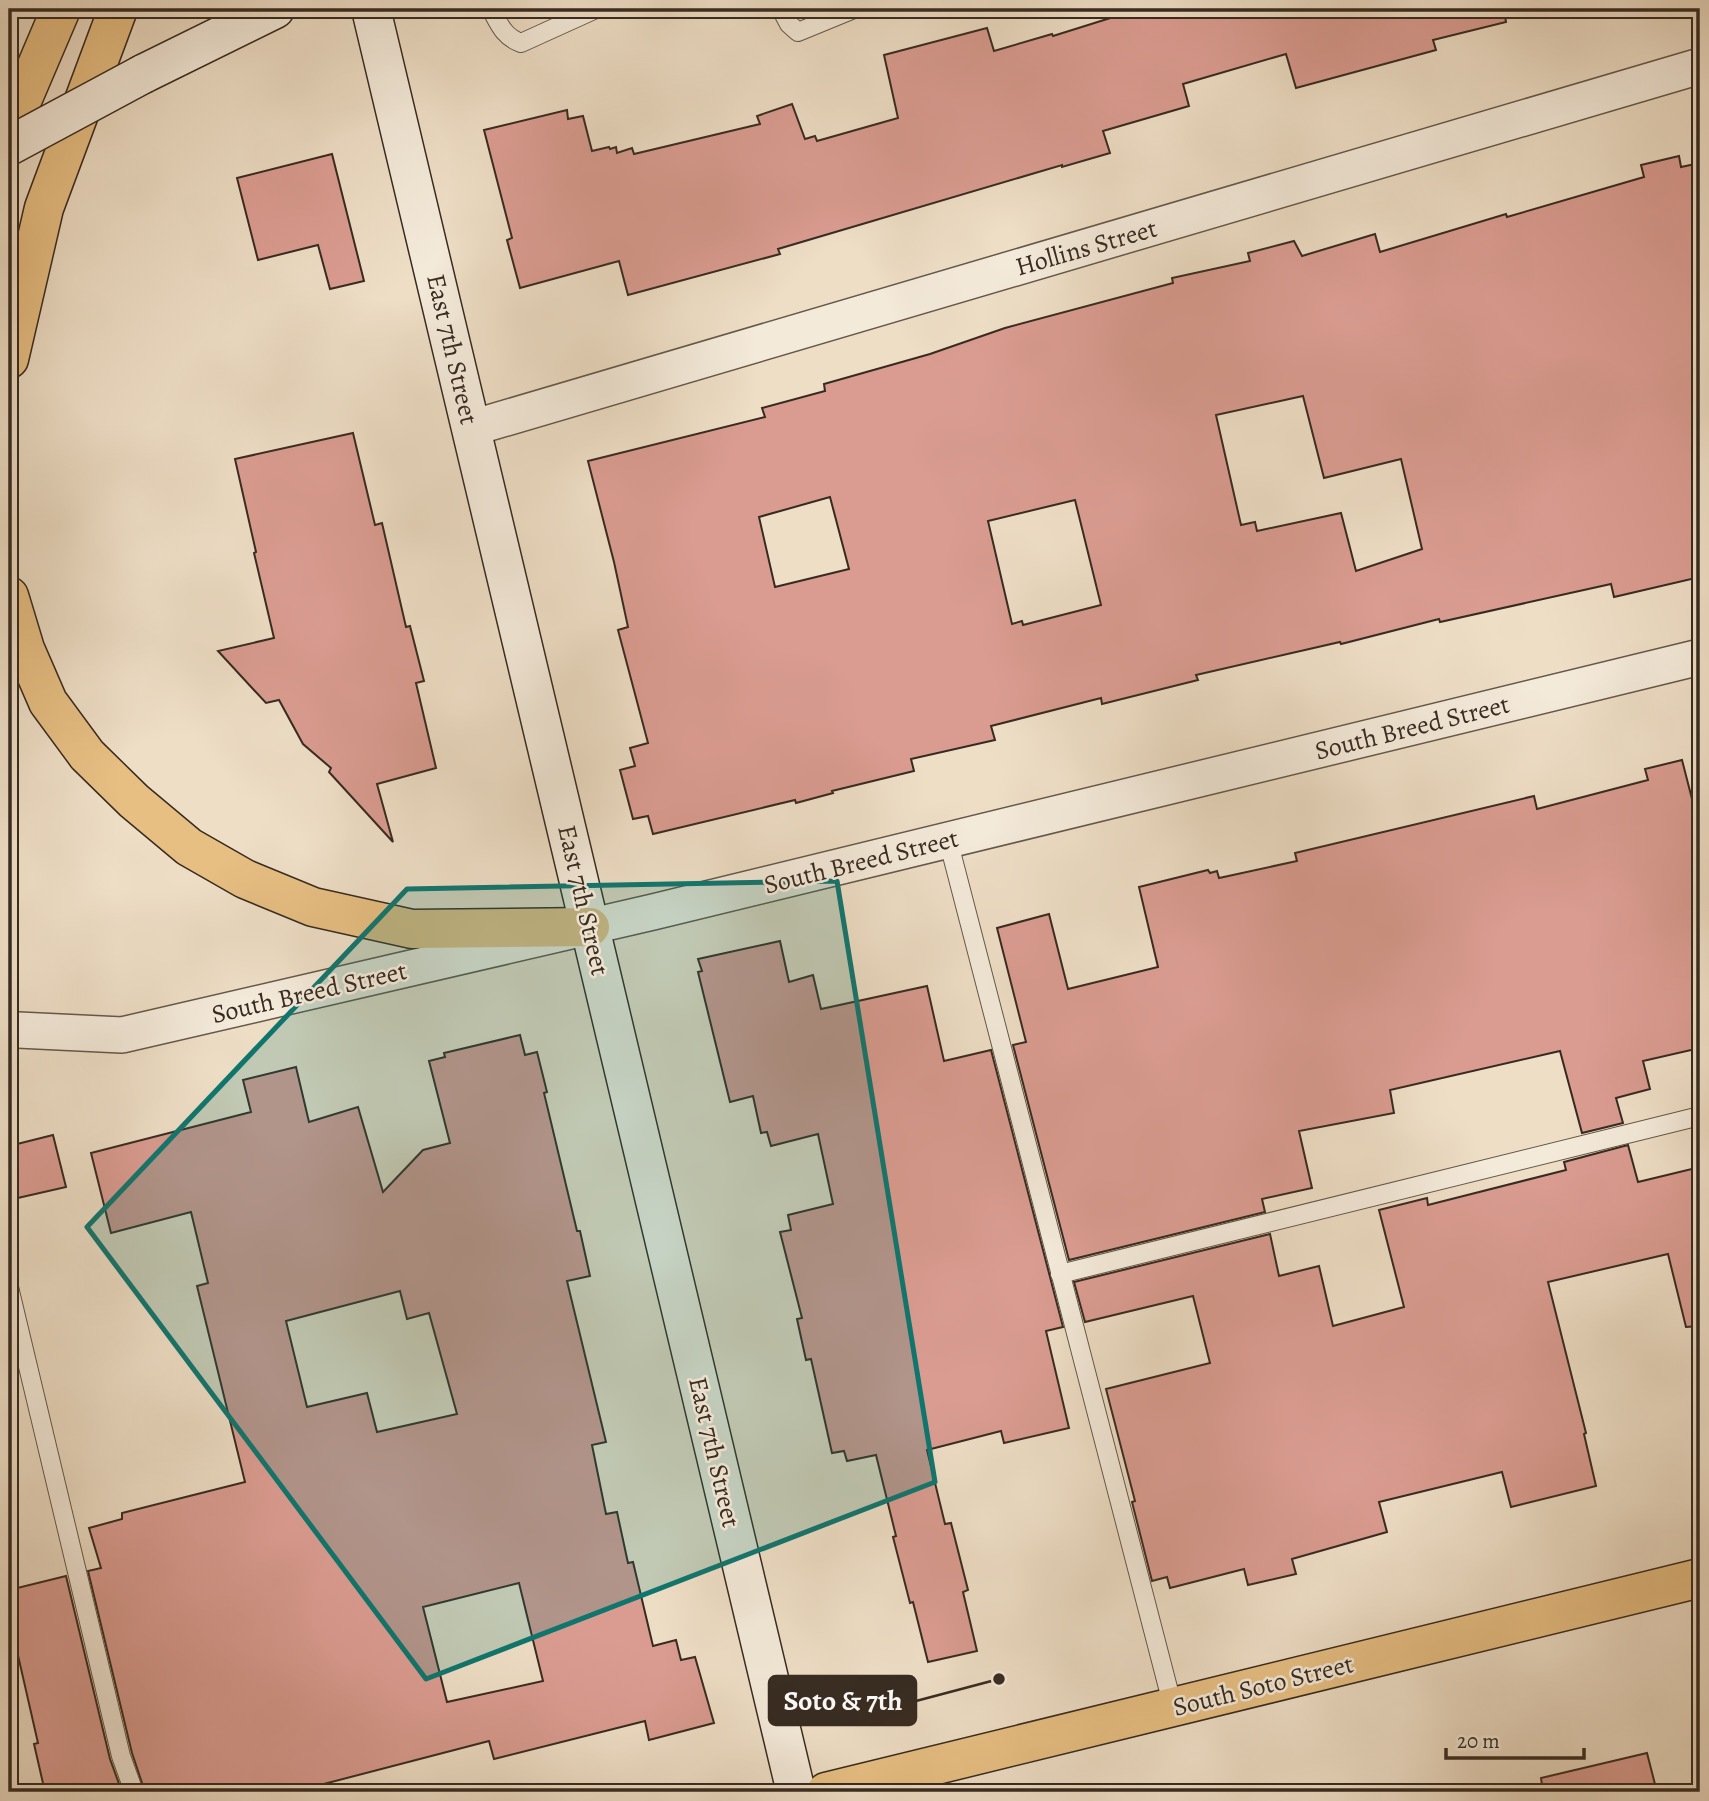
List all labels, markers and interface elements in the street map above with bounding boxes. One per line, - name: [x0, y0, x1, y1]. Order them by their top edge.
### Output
- street label: Hollins Street: [1011, 210, 1161, 284]
- street label: East 7th Street: [418, 270, 487, 428]
- street label: South Breed Street: [1311, 686, 1513, 769]
- street label: South Breed Street: [760, 820, 962, 903]
- street label: East 7th Street: [549, 821, 618, 979]
- street label: South Breed Street: [208, 953, 410, 1032]
- street label: East 7th Street: [680, 1373, 749, 1531]
- street label: South Soto Street: [1169, 1646, 1357, 1725]
- callout: Soto & 7th: [769, 1676, 916, 1725]
- text: Soto & 7th: [783, 1682, 903, 1720]
- scale bar: [1446, 1717, 1585, 1761]
- text: 20 m: [1457, 1727, 1500, 1755]

